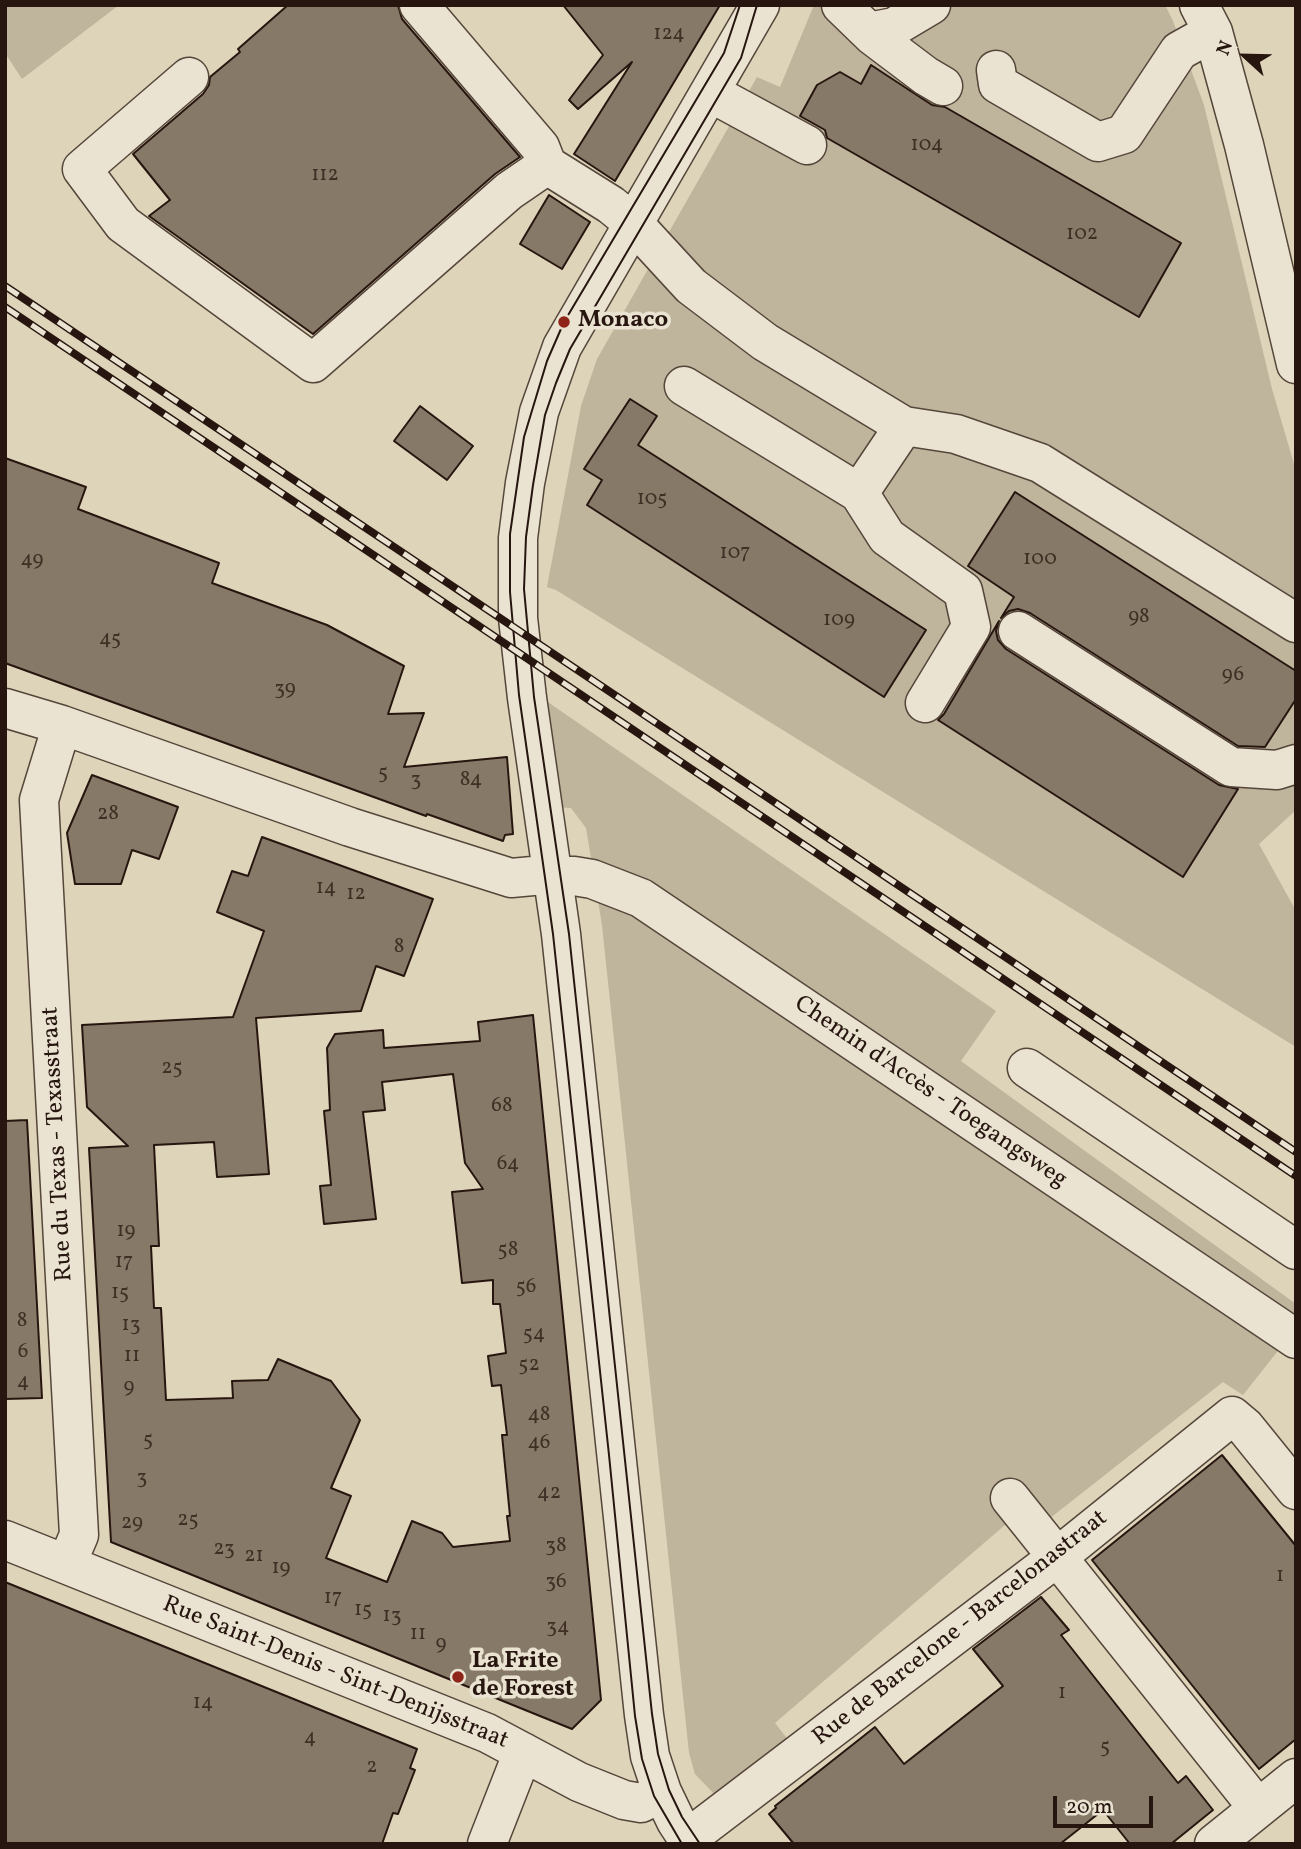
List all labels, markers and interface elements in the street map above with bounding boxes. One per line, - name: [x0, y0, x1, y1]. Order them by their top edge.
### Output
- north arrow: [1210, 21, 1280, 91]
- house number: 124: [653, 22, 685, 48]
- text: N: [1211, 37, 1240, 59]
- house number: 104: [911, 133, 943, 159]
- house number: 112: [311, 163, 339, 189]
- house number: 102: [1066, 222, 1098, 248]
- place label: Monaco: [578, 308, 668, 336]
- marker: Monaco: [556, 314, 572, 330]
- house number: 105: [637, 487, 667, 513]
- house number: 107: [720, 541, 750, 567]
- house number: 100: [1023, 547, 1057, 573]
- house number: 49: [21, 548, 43, 574]
- house number: 98: [1128, 605, 1150, 631]
- house number: 109: [823, 608, 855, 634]
- house number: 45: [99, 627, 121, 653]
- house number: 96: [1222, 663, 1244, 689]
- house number: 39: [274, 677, 296, 703]
- house number: 5: [378, 761, 388, 787]
- house number: 3: [411, 768, 421, 794]
- house number: 84: [460, 768, 482, 794]
- house number: 28: [97, 802, 119, 828]
- house number: 14: [316, 876, 336, 902]
- house number: 12: [346, 882, 366, 908]
- house number: 8: [394, 935, 404, 961]
- street label: Chemin d'Accès - Toegangsweg: [788, 991, 1072, 1195]
- street label: Rue du Texas - Texasstraat: [37, 1006, 81, 1282]
- house number: 25: [161, 1056, 183, 1082]
- house number: 68: [491, 1094, 513, 1120]
- house number: 64: [497, 1152, 519, 1178]
- house number: 19: [116, 1219, 136, 1245]
- house number: 58: [498, 1238, 518, 1264]
- house number: 17: [115, 1250, 133, 1276]
- house number: 56: [516, 1275, 536, 1301]
- house number: 15: [111, 1281, 129, 1307]
- house number: 8: [17, 1309, 27, 1335]
- house number: 13: [122, 1313, 140, 1339]
- house number: 54: [523, 1322, 545, 1348]
- house number: 6: [18, 1340, 28, 1366]
- house number: 11: [124, 1344, 140, 1370]
- house number: 52: [518, 1353, 540, 1379]
- house number: 4: [17, 1370, 29, 1396]
- house number: 9: [124, 1375, 134, 1401]
- house number: 48: [528, 1403, 550, 1429]
- house number: 5: [143, 1428, 153, 1454]
- house number: 46: [528, 1431, 550, 1457]
- house number: 3: [137, 1466, 147, 1492]
- house number: 42: [537, 1481, 561, 1507]
- street label: Rue de Barcelone - Barcelonastraat: [808, 1505, 1114, 1753]
- house number: 25: [177, 1508, 199, 1534]
- house number: 29: [121, 1511, 143, 1537]
- house number: 38: [545, 1534, 567, 1560]
- house number: 23: [213, 1537, 235, 1563]
- house number: 21: [244, 1544, 264, 1570]
- house number: 19: [271, 1556, 291, 1582]
- house number: 1: [1276, 1564, 1284, 1590]
- house number: 36: [545, 1570, 567, 1596]
- house number: 17: [324, 1586, 342, 1612]
- street label: Rue Saint-Denis - Sint-Denijsstraat: [158, 1591, 512, 1757]
- house number: 15: [354, 1598, 372, 1624]
- house number: 13: [383, 1604, 401, 1630]
- house number: 34: [546, 1615, 570, 1641]
- house number: 11: [410, 1622, 426, 1648]
- house number: 9: [436, 1632, 446, 1658]
- place label: La Frite de Forest: [472, 1649, 574, 1705]
- marker: La Frite de Forest: [450, 1669, 466, 1685]
- house number: 1: [1058, 1681, 1066, 1707]
- house number: 14: [193, 1691, 213, 1717]
- house number: 4: [304, 1726, 316, 1752]
- house number: 5: [1100, 1735, 1110, 1761]
- house number: 2: [366, 1755, 378, 1781]
- scale bar: [1056, 1783, 1156, 1827]
- text: 20 m: [1066, 1793, 1112, 1822]

